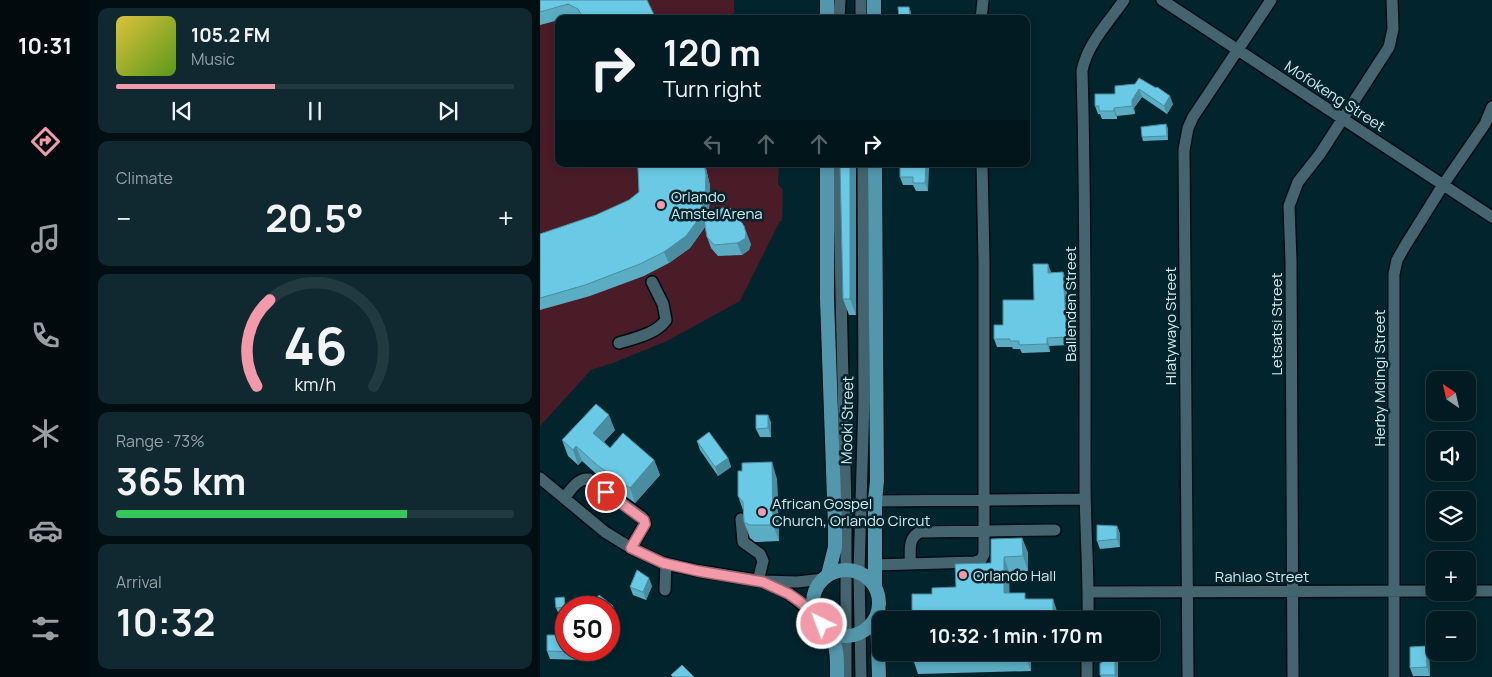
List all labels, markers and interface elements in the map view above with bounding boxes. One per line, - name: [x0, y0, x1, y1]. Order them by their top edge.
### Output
- text: 105.2 FM: [191, 22, 270, 48]
- text: 120 m: [663, 29, 761, 77]
- text: 10:31: [18, 31, 72, 61]
- icon: right: [580, 35, 645, 100]
- text: Music: [191, 48, 235, 70]
- street label: Mofokeng Street: [1281, 56, 1389, 136]
- text: Turn right: [663, 74, 761, 104]
- icon: previous: [168, 97, 196, 125]
- icon: pause: [301, 97, 329, 125]
- icon: next: [434, 97, 462, 125]
- icon: directions: [28, 124, 63, 159]
- icon: left: [699, 130, 727, 158]
- icon: ahead: [752, 130, 780, 158]
- icon: ahead: [805, 130, 833, 158]
- icon: right: [858, 130, 886, 158]
- text: Climate: [116, 167, 173, 189]
- place label: Orlando Amstel Arena: [671, 186, 763, 224]
- text: 20.5°: [265, 191, 364, 243]
- text: −: [116, 199, 131, 237]
- text: +: [498, 199, 514, 237]
- marker: Orlando Amstel Arena: [655, 199, 667, 211]
- icon: music: [28, 221, 63, 256]
- street label: Ballenden Street: [1060, 246, 1081, 362]
- street label: Hlatywayo Street: [1160, 267, 1181, 385]
- street label: Letsatsi Street: [1266, 272, 1287, 376]
- street label: Herby Mdingi Street: [1369, 309, 1390, 447]
- text: 46: [283, 310, 347, 381]
- icon: phone: [28, 318, 63, 353]
- north arrow: [1426, 371, 1476, 421]
- map controls: [1426, 371, 1476, 661]
- text: km/h: [294, 372, 336, 396]
- street label: Mooki Street: [836, 376, 858, 464]
- icon: climate: [28, 416, 63, 451]
- text: Range · 73%: [116, 430, 205, 452]
- button: sound: [1426, 431, 1476, 481]
- text: 365 km: [116, 454, 246, 506]
- pin: [585, 471, 627, 513]
- icon: arrive: [592, 478, 620, 506]
- button: layers: [1426, 491, 1476, 541]
- place label: African Gospel Church, Orlando Circut: [772, 493, 930, 531]
- marker: African Gospel Church, Orlando Circut: [756, 506, 768, 518]
- icon: car: [28, 513, 63, 548]
- button: +: [1426, 551, 1476, 601]
- place label: Orlando Hall: [973, 565, 1056, 586]
- street label: Rahlao Street: [1215, 566, 1309, 587]
- marker: Orlando Hall: [957, 569, 969, 581]
- text: Arrival: [116, 571, 162, 593]
- text: 10:32: [116, 595, 215, 647]
- speed limit sign: 50: [555, 596, 620, 661]
- position arrow: [795, 597, 847, 649]
- icon: filters: [28, 611, 63, 646]
- button: −: [1426, 611, 1476, 661]
- text: 10:32 · 1 min · 170 m: [929, 623, 1103, 649]

